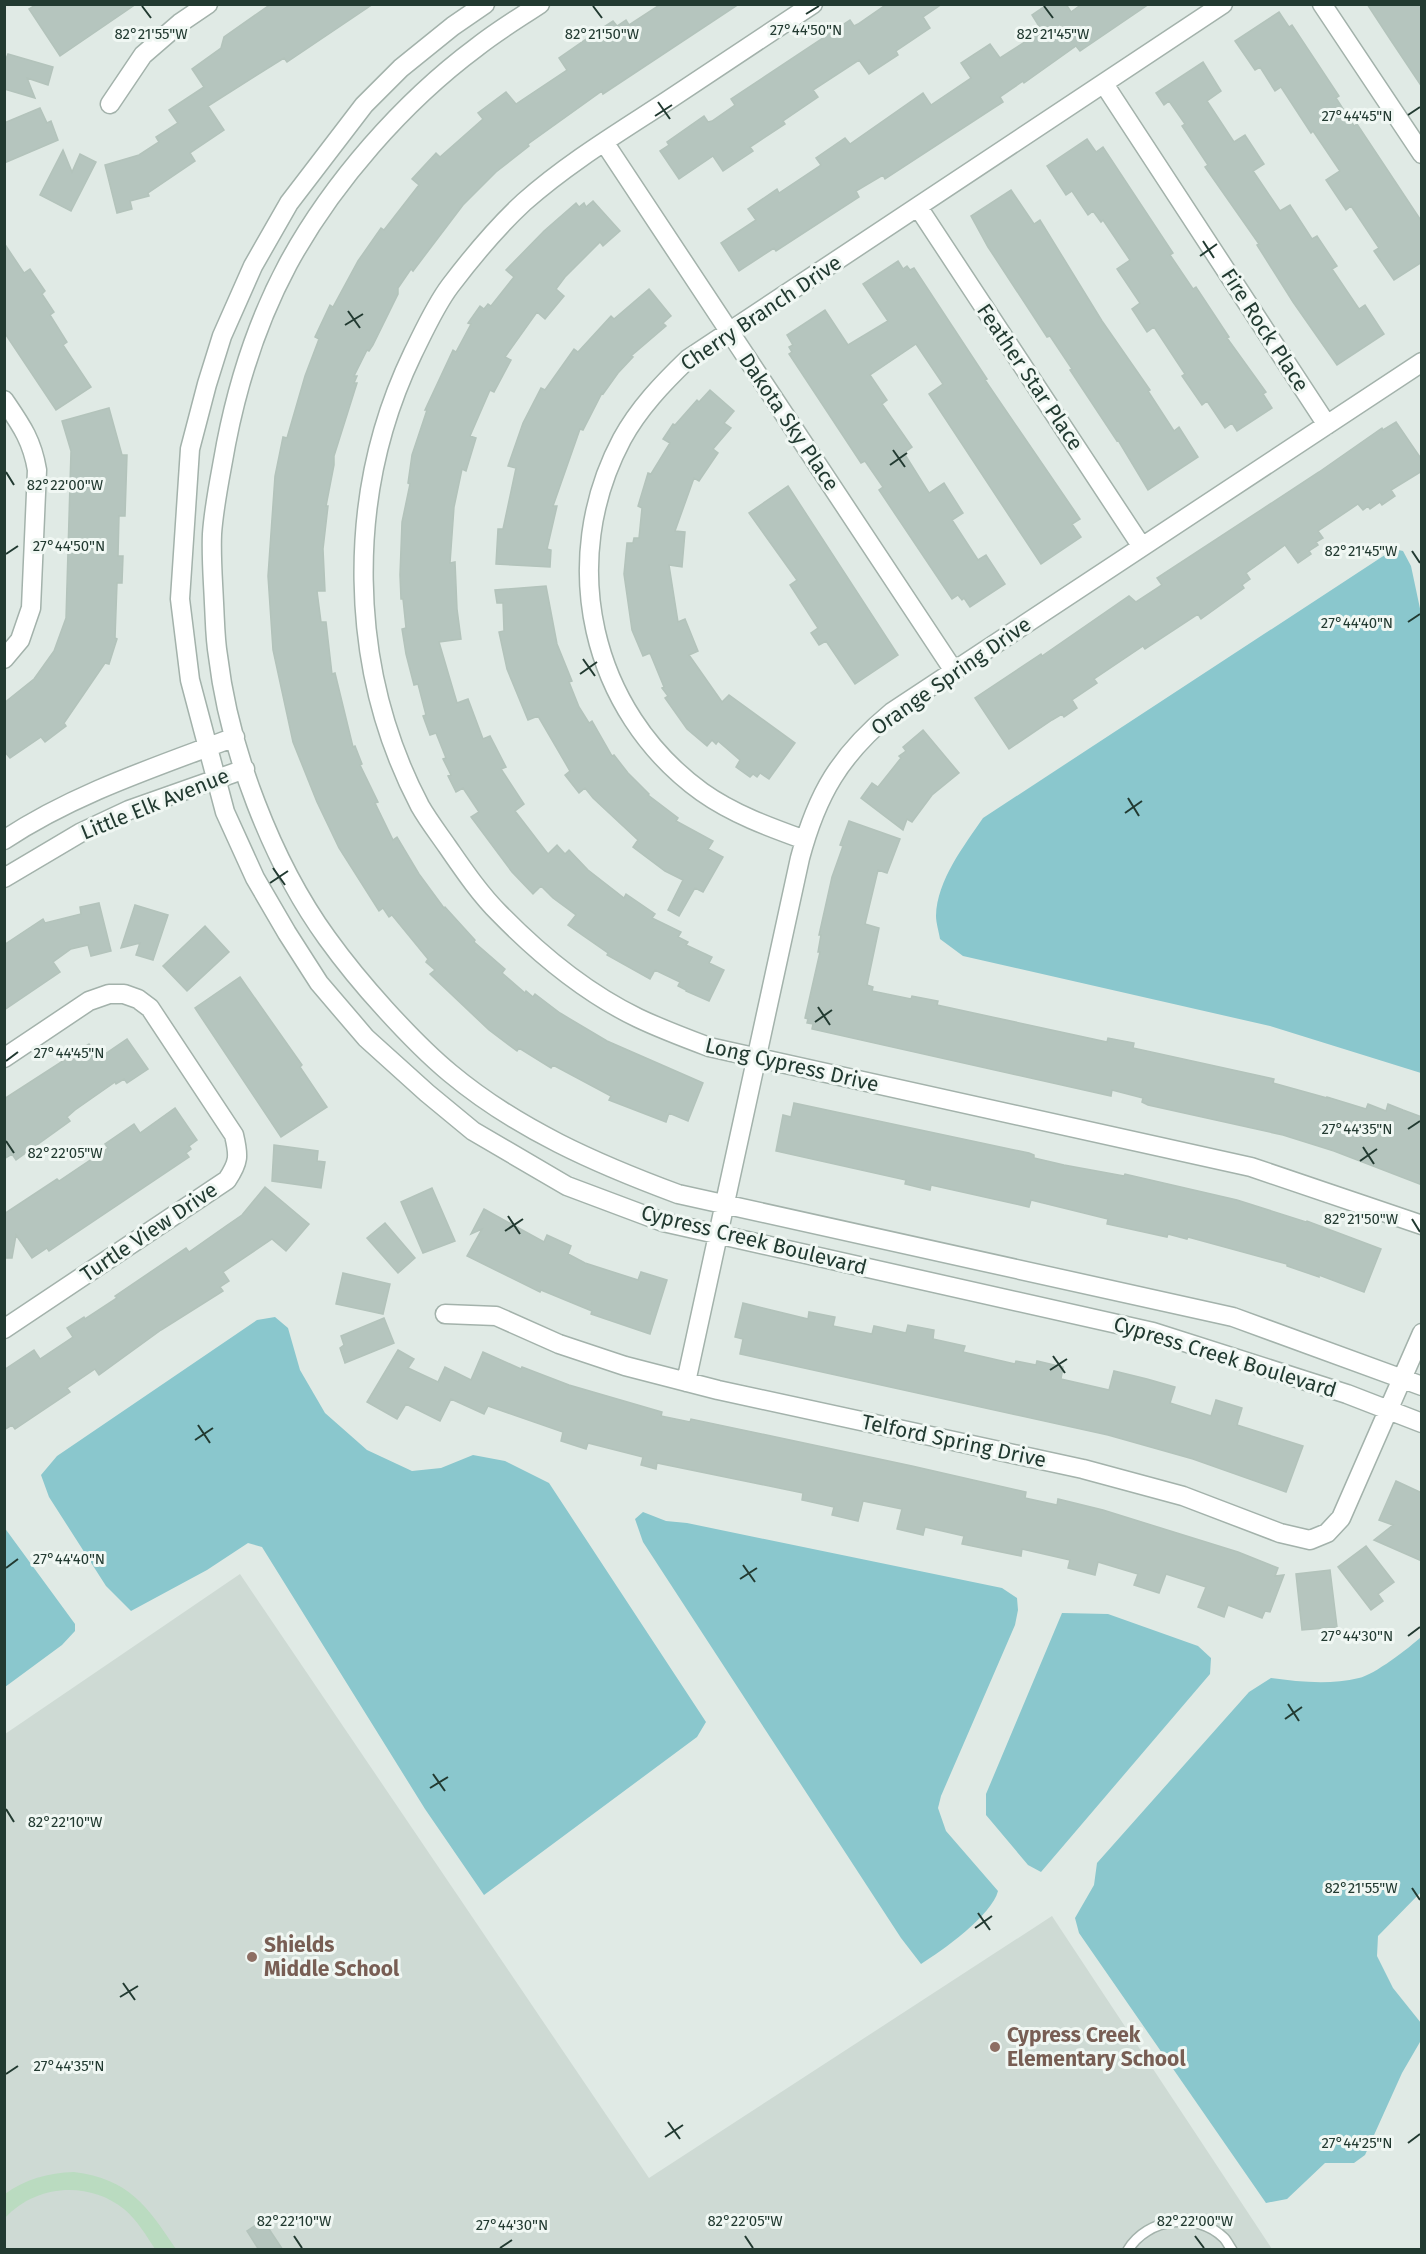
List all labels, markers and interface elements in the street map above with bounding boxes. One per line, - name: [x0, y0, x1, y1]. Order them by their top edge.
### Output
- text: 27°44'50"N: [770, 21, 842, 39]
- text: 82°21'55"W: [114, 25, 188, 43]
- text: 82°21'50"W: [565, 25, 640, 43]
- text: 82°21'45"W: [1017, 25, 1090, 43]
- text: 27°44'45"N: [1322, 107, 1392, 125]
- street label: Cherry Branch Drive: [676, 250, 846, 376]
- street label: Fire Rock Place: [1216, 264, 1314, 396]
- street label: Feather Star Place: [971, 299, 1089, 455]
- street label: Dakota Sky Place: [733, 348, 845, 496]
- text: 82°22'00"W: [27, 476, 104, 494]
- text: 27°44'50"N: [33, 537, 105, 555]
- text: 82°21'45"W: [1325, 542, 1398, 560]
- street label: Orange Spring Drive: [866, 611, 1036, 741]
- text: 27°44'40"N: [1321, 614, 1393, 632]
- street label: Little Elk Avenue: [77, 762, 233, 846]
- street label: Long Cypress Drive: [703, 1032, 881, 1098]
- text: 27°44'45"N: [34, 1044, 104, 1062]
- text: 27°44'35"N: [1321, 1120, 1393, 1138]
- text: 82°22'05"W: [27, 1144, 103, 1162]
- street label: Turtle View Drive: [76, 1177, 222, 1287]
- street label: Cypress Creek Boulevard: [638, 1199, 870, 1281]
- text: 82°21'50"W: [1324, 1210, 1399, 1228]
- street label: Cypress Creek Boulevard: [1110, 1311, 1340, 1403]
- street label: Telford Spring Drive: [859, 1409, 1049, 1473]
- text: 27°44'40"N: [33, 1550, 105, 1568]
- text: 27°44'30"N: [1321, 1627, 1393, 1645]
- text: 82°22'10"W: [28, 1813, 103, 1831]
- text: 82°21'55"W: [1324, 1879, 1398, 1897]
- place label: Shields Middle School: [264, 1932, 400, 1982]
- marker: Shields Middle School: [245, 1950, 259, 1964]
- place label: Cypress Creek Elementary School: [1007, 2022, 1186, 2072]
- marker: Cypress Creek Elementary School: [988, 2040, 1002, 2054]
- text: 27°44'35"N: [33, 2057, 105, 2075]
- text: 27°44'25"N: [1321, 2134, 1393, 2152]
- text: 82°22'10"W: [257, 2212, 332, 2230]
- text: 82°22'05"W: [707, 2212, 783, 2230]
- text: 82°22'00"W: [1157, 2212, 1234, 2230]
- text: 27°44'30"N: [476, 2216, 548, 2234]

